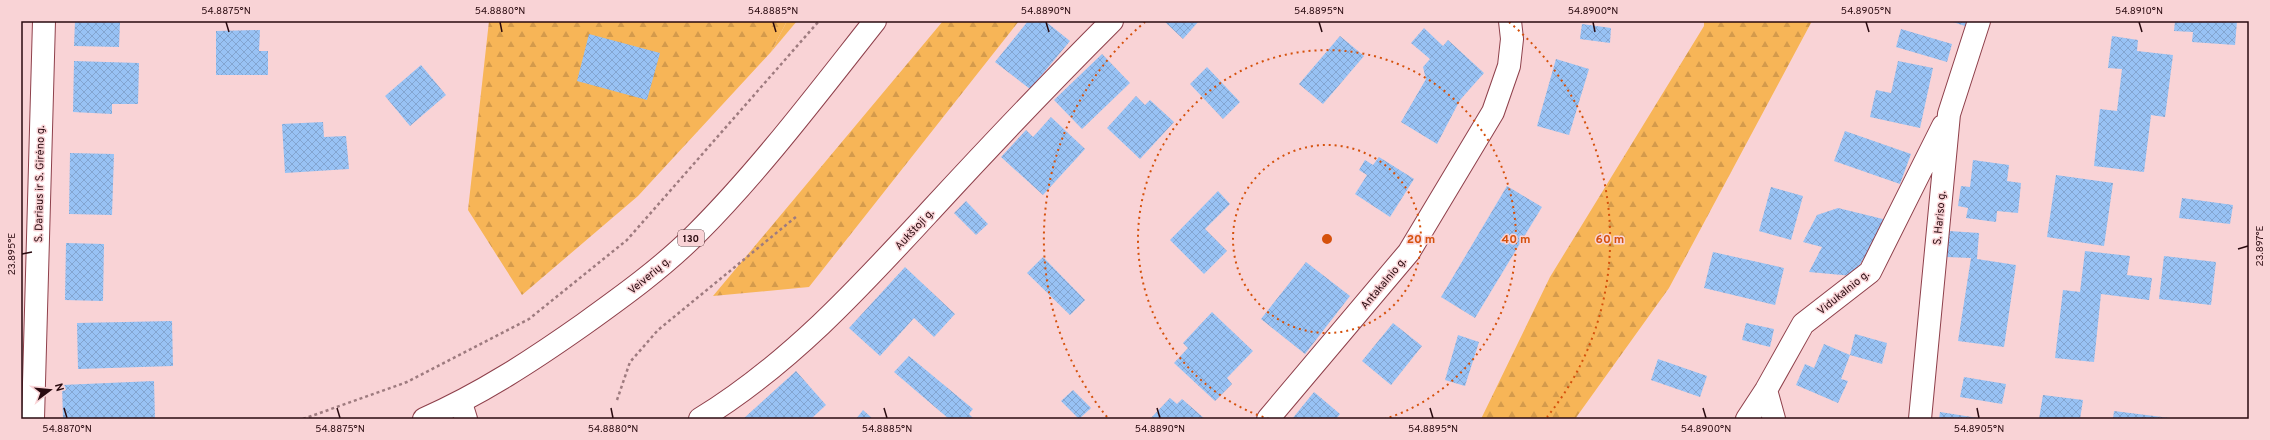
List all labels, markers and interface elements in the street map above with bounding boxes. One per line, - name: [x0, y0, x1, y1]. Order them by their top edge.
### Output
- text: 54.8875°N: [201, 5, 251, 18]
- text: 54.8880°N: [475, 5, 525, 18]
- text: 54.8885°N: [748, 5, 798, 18]
- text: 54.8890°N: [1021, 5, 1071, 18]
- text: 54.8895°N: [1294, 5, 1344, 18]
- text: 54.8900°N: [1568, 5, 1618, 18]
- text: 54.8905°N: [1841, 5, 1891, 18]
- text: 54.8910°N: [2115, 5, 2163, 18]
- street label: S. Dariaus ir S. Girėno g.: [32, 125, 48, 243]
- street label: S. Hariso g.: [1931, 191, 1949, 246]
- street label: Aukštoji g.: [892, 206, 937, 253]
- text: 23.897°E: [2254, 225, 2267, 267]
- road number: 130: [678, 230, 704, 246]
- centre of rings: [1320, 232, 1334, 246]
- text: 20 m: [1407, 232, 1435, 248]
- text: 40 m: [1501, 232, 1531, 248]
- text: 60 m: [1596, 232, 1624, 248]
- text: 23.895°E: [6, 233, 19, 275]
- street label: Veiverių g.: [626, 254, 674, 297]
- street label: Antakalnio g.: [1358, 255, 1410, 313]
- street label: Vidukalnio g.: [1815, 268, 1872, 318]
- north arrow: [30, 370, 70, 410]
- text: N: [51, 382, 66, 393]
- text: 54.8870°N: [42, 423, 92, 436]
- text: 54.8875°N: [315, 423, 365, 436]
- text: 54.8880°N: [588, 423, 638, 436]
- text: 54.8885°N: [862, 423, 912, 436]
- text: 54.8890°N: [1135, 423, 1185, 436]
- text: 54.8895°N: [1408, 423, 1458, 436]
- text: 54.8900°N: [1681, 423, 1731, 436]
- text: 54.8905°N: [1954, 423, 2004, 436]

